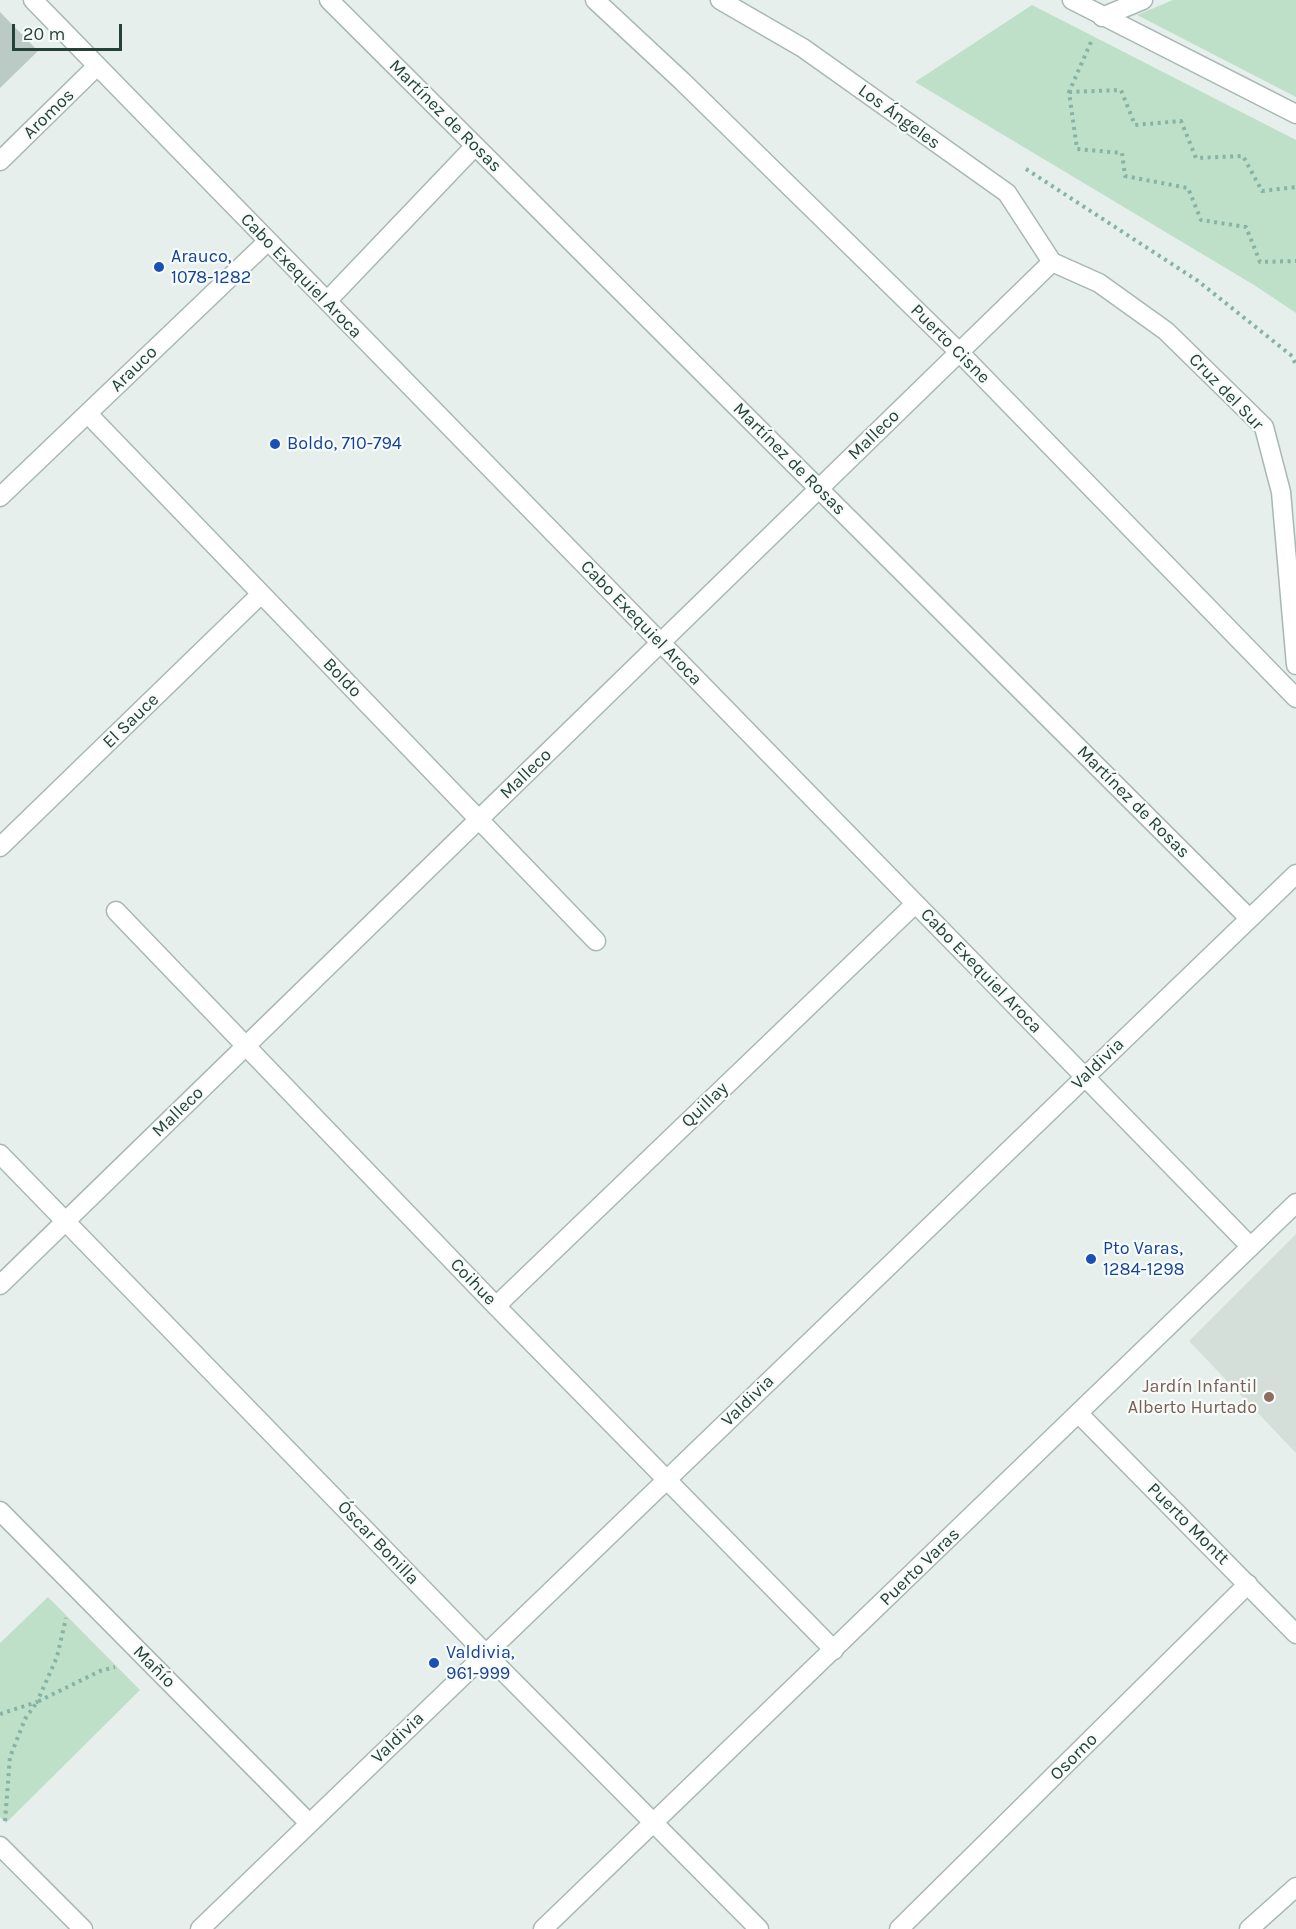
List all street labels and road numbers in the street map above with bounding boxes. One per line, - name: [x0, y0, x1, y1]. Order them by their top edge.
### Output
- street label: Martínez de Rosas: [384, 55, 506, 177]
- street label: Los Ángeles: [854, 80, 944, 154]
- street label: Aromos: [19, 84, 79, 144]
- street label: Cabo Exequiel Aroca: [236, 209, 366, 343]
- street label: Puerto Cisne: [906, 300, 994, 388]
- street label: Arauco: [106, 342, 162, 396]
- street label: Cruz del Sur: [1184, 349, 1268, 435]
- street label: Martínez de Rosas: [728, 398, 850, 520]
- street label: Malleco: [844, 405, 904, 465]
- street label: Cabo Exequiel Aroca: [576, 556, 706, 690]
- street label: Boldo: [318, 654, 366, 702]
- street label: El Sauce: [98, 689, 164, 753]
- street label: Martínez de Rosas: [1072, 741, 1194, 863]
- street label: Malleco: [496, 744, 556, 804]
- street label: Cabo Exequiel Aroca: [916, 904, 1046, 1038]
- street label: Valdivia: [1067, 1034, 1129, 1094]
- street label: Quillay: [677, 1078, 733, 1132]
- street label: Malleco: [148, 1082, 208, 1142]
- street label: Coihue: [445, 1254, 501, 1310]
- street label: Valdivia: [717, 1371, 779, 1431]
- street label: Puerto Montt: [1143, 1479, 1233, 1569]
- street label: Óscar Bonilla: [333, 1497, 423, 1589]
- street label: Puerto Varas: [876, 1524, 964, 1610]
- street label: Mañío: [128, 1641, 180, 1693]
- street label: Valdivia: [367, 1708, 429, 1768]
- street label: Osorno: [1046, 1729, 1102, 1785]

